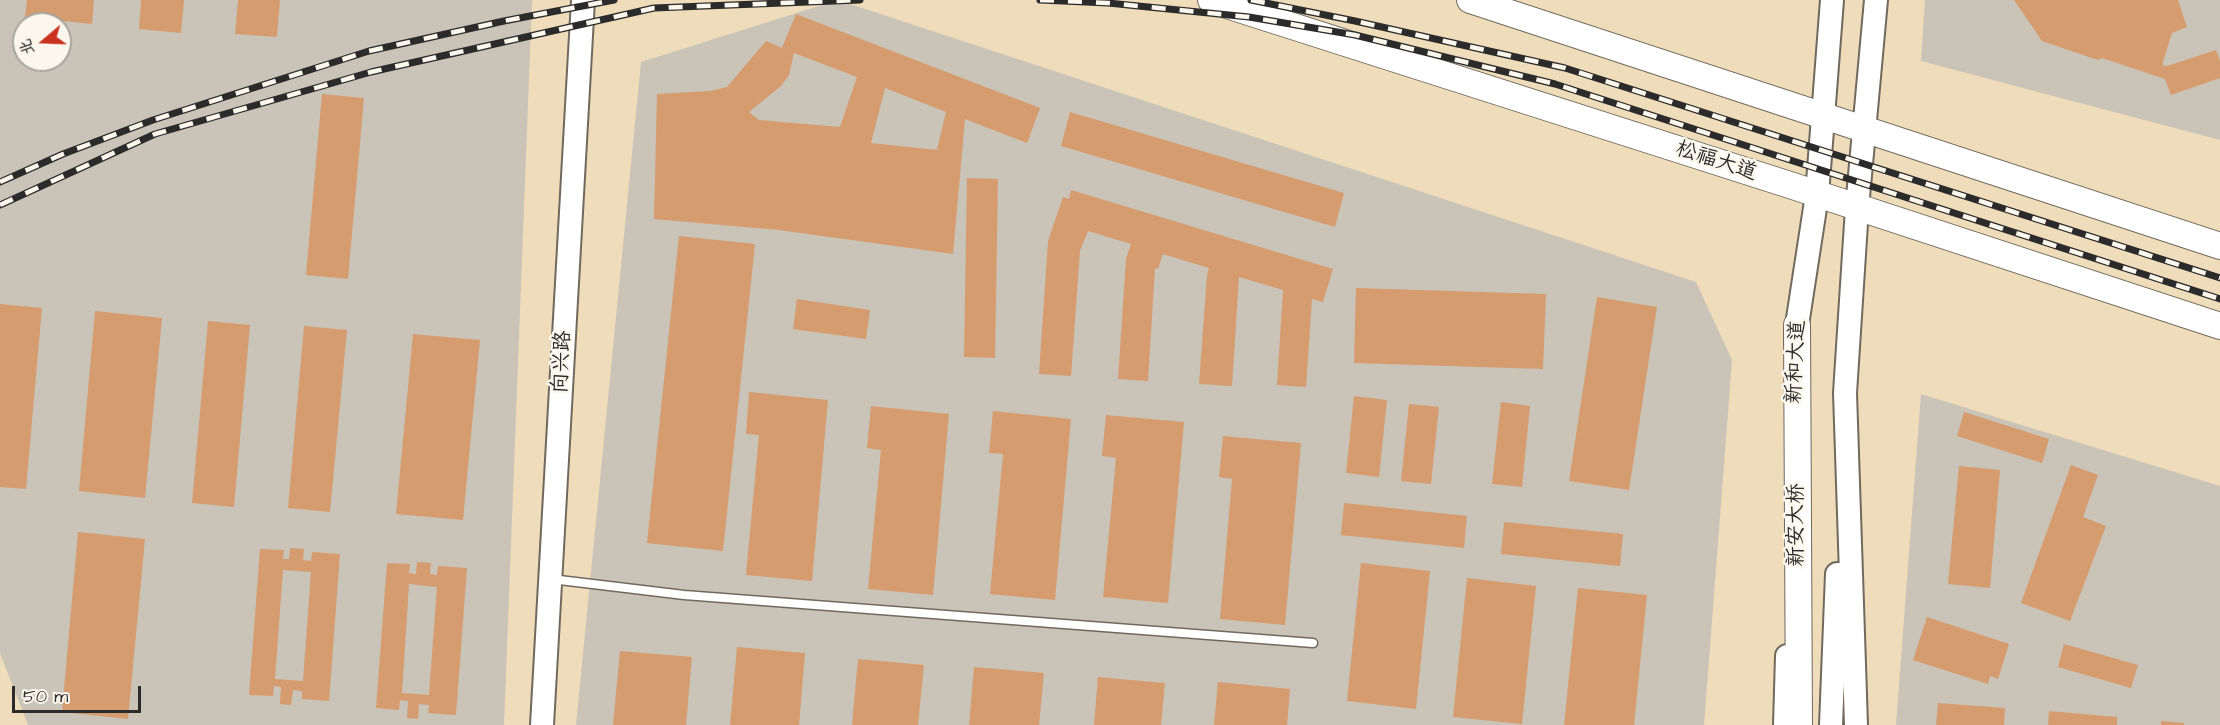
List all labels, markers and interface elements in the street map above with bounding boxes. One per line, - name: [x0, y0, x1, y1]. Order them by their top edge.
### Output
- north arrow: [12, 12, 72, 72]
- text: 北: [14, 36, 40, 58]
- street label: 松福大道: [1672, 137, 1760, 187]
- street label: 新和大道: [1782, 319, 1812, 405]
- street label: 向兴路: [549, 330, 577, 394]
- street label: 新安大桥: [1785, 483, 1811, 567]
- scale bar: [15, 674, 144, 712]
- text: 50 m: [23, 684, 68, 709]

